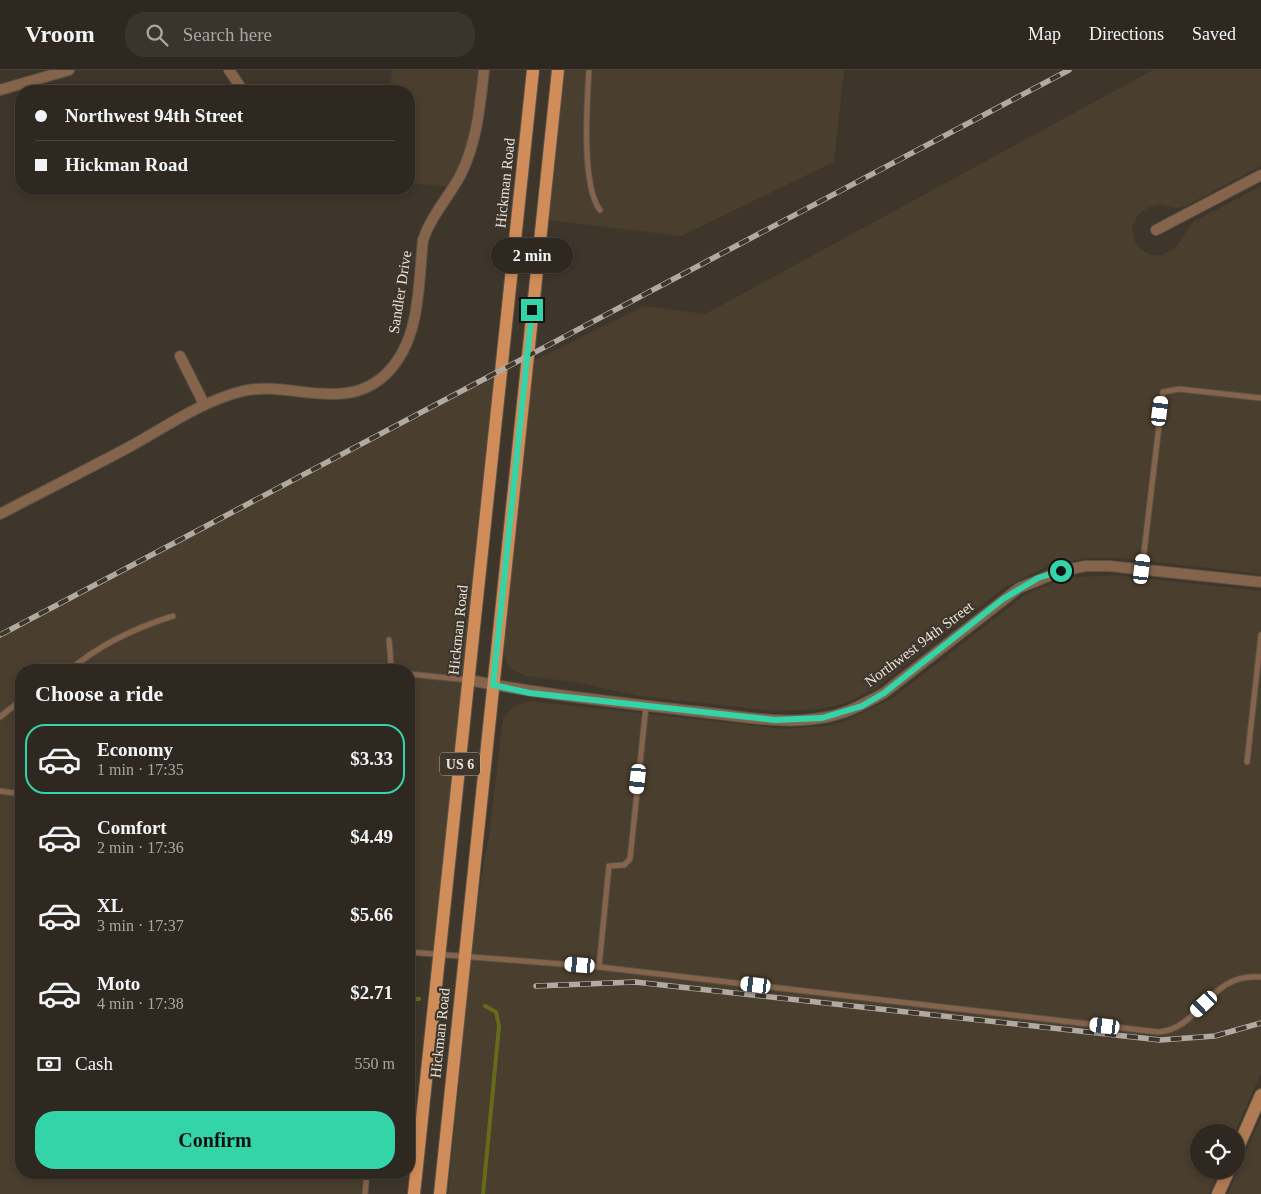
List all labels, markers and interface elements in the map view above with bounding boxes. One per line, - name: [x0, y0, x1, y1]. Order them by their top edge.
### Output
- search box: [125, 12, 475, 57]
- text: Vroom: [25, 21, 95, 47]
- icon: search: [143, 21, 171, 49]
- text: Search here: [183, 24, 272, 45]
- text: Map: [1028, 24, 1061, 44]
- text: Directions: [1089, 24, 1164, 44]
- text: Saved: [1192, 24, 1236, 44]
- text: Northwest 94th Street: [65, 105, 243, 126]
- street label: Hickman Road: [492, 137, 518, 229]
- text: Hickman Road: [65, 154, 188, 175]
- callout: 2 min: [491, 238, 573, 272]
- text: 2 min: [513, 247, 551, 264]
- street label: Sandler Drive: [386, 249, 415, 335]
- route end: [521, 299, 543, 321]
- car: [1150, 395, 1169, 427]
- car: [1132, 553, 1151, 585]
- route start: [1050, 560, 1072, 582]
- street label: Hickman Road: [445, 584, 471, 676]
- street label: Northwest 94th Street: [862, 598, 977, 690]
- text: Choose a ride: [35, 681, 163, 706]
- icon: car: [37, 737, 82, 782]
- text: Economy: [97, 739, 173, 760]
- text: $3.33: [350, 748, 393, 769]
- road number: US 6: [440, 752, 480, 776]
- text: 1 min · 17:35: [97, 761, 184, 778]
- car: [628, 763, 647, 795]
- icon: car: [37, 815, 82, 860]
- text: Comfort: [97, 817, 167, 838]
- text: $4.49: [350, 826, 393, 847]
- text: 2 min · 17:36: [97, 839, 184, 856]
- icon: car: [37, 893, 82, 938]
- text: XL: [97, 895, 123, 916]
- text: $5.66: [350, 904, 393, 925]
- text: 3 min · 17:37: [97, 917, 184, 934]
- car: [564, 956, 595, 974]
- icon: car: [37, 971, 82, 1016]
- text: Moto: [97, 973, 140, 994]
- car: [740, 976, 771, 994]
- text: $2.71: [350, 982, 393, 1003]
- street label: Hickman Road: [427, 987, 453, 1079]
- car: [1187, 988, 1220, 1020]
- text: 4 min · 17:38: [97, 995, 184, 1012]
- car: [1089, 1017, 1120, 1035]
- icon: cash: [35, 1050, 63, 1078]
- text: Cash: [75, 1053, 113, 1074]
- text: 550 m: [355, 1055, 395, 1072]
- button: Confirm: [35, 1111, 395, 1169]
- map controls: [1190, 1124, 1245, 1179]
- button: locate: [1190, 1124, 1245, 1179]

